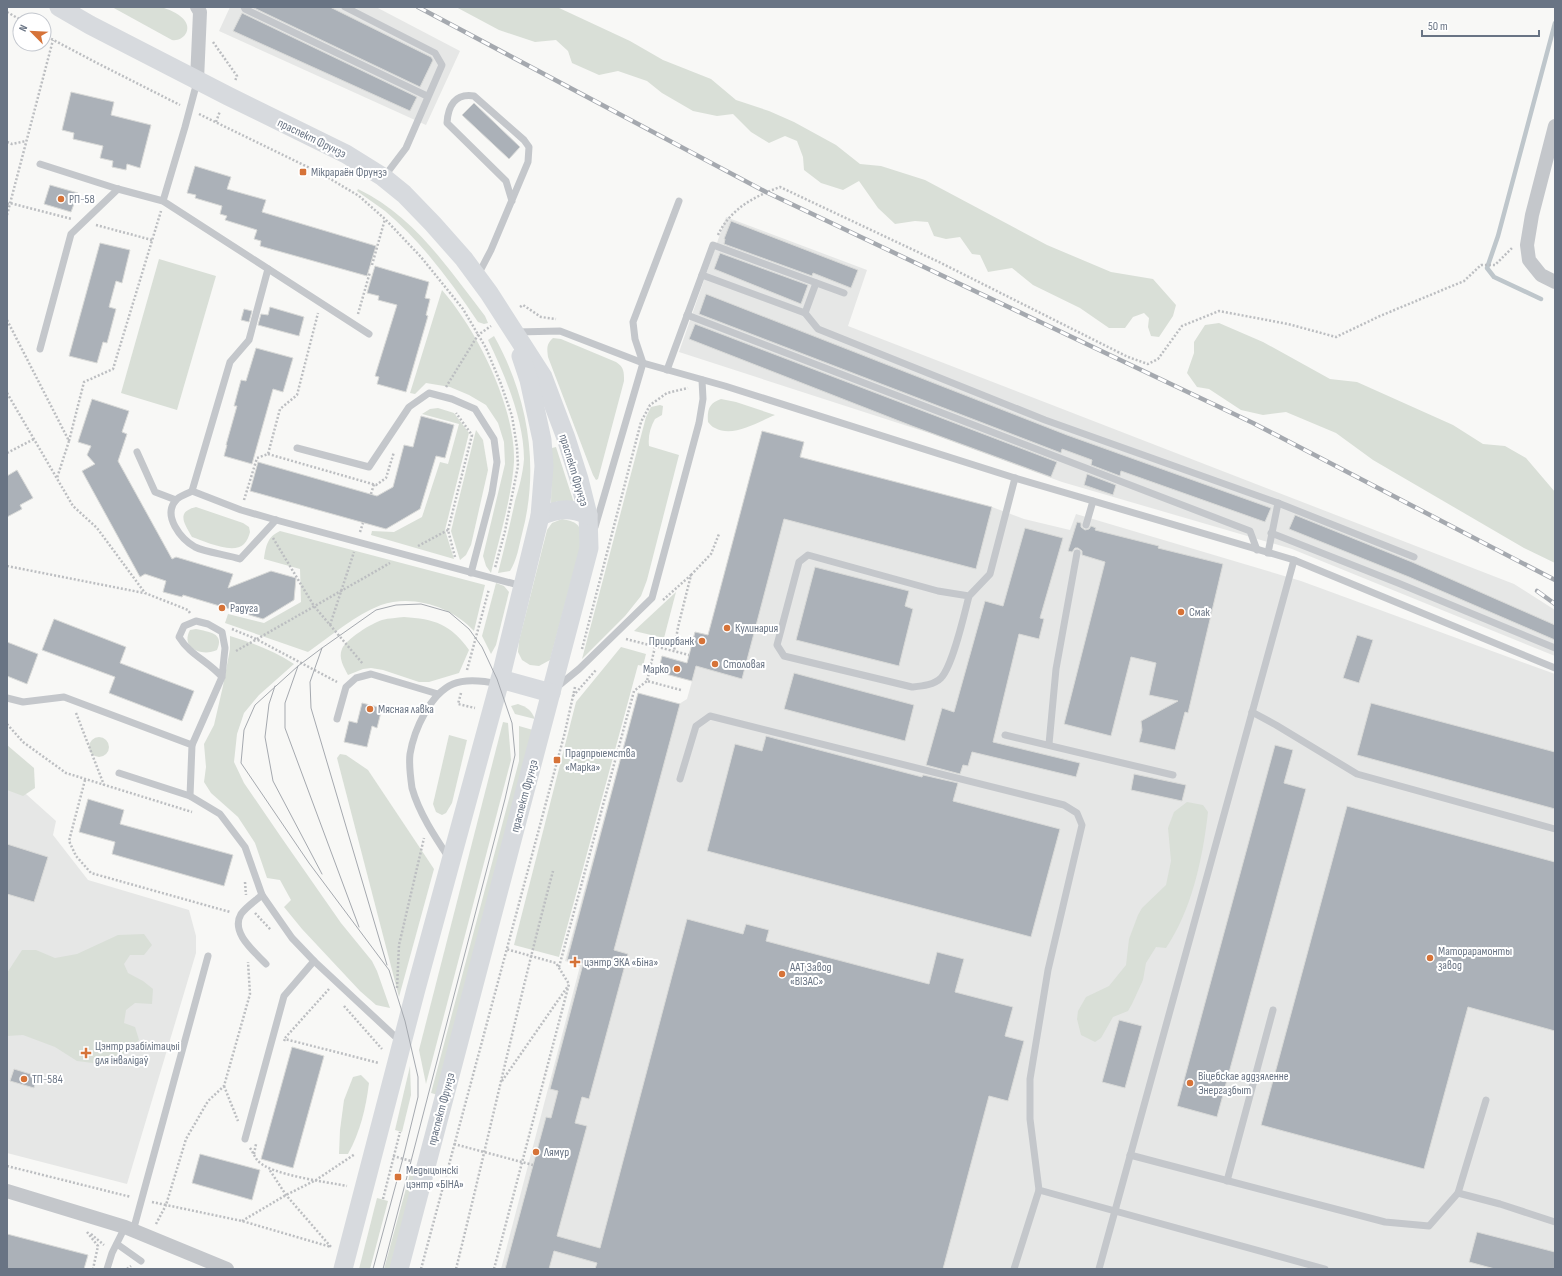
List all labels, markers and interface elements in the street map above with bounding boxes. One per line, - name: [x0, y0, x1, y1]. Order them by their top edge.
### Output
- north arrow: [12, 12, 52, 52]
- scale bar: [1422, 12, 1539, 38]
- text: 50 m: [1428, 19, 1448, 34]
- text: N: [16, 23, 31, 33]
- street label: праспект Фрунзэ: [275, 115, 349, 162]
- place label: Мікрараён Фрунзэ: [311, 165, 387, 180]
- marker: Мікрараён Фрунзэ: [298, 167, 308, 177]
- place label: РП-58: [69, 192, 95, 207]
- marker: РП-58: [56, 194, 66, 204]
- street label: праспект Фрунзэ: [555, 432, 592, 508]
- place label: Радуга: [230, 601, 258, 616]
- marker: Радуга: [217, 603, 227, 613]
- place label: Смак: [1189, 605, 1210, 620]
- marker: Смак: [1176, 607, 1186, 617]
- place label: Кулинария: [735, 621, 779, 636]
- marker: Кулинария: [722, 623, 732, 633]
- place label: Приорбанк: [649, 634, 694, 649]
- marker: Приорбанк: [697, 636, 707, 646]
- place label: Столовая: [723, 657, 765, 672]
- marker: Столовая: [710, 659, 720, 669]
- place label: Марко: [643, 662, 669, 677]
- marker: Марко: [672, 664, 682, 674]
- place label: Мясная лавка: [378, 702, 434, 717]
- marker: Мясная лавка: [365, 704, 375, 714]
- place label: Прадпрыемства «Марка»: [565, 746, 636, 775]
- marker: Прадпрыемства «Марка»: [552, 755, 562, 765]
- street label: праспект Фрунзэ: [508, 758, 541, 834]
- place label: Маторарамонты завод: [1438, 944, 1512, 973]
- marker: Маторарамонты завод: [1425, 953, 1435, 963]
- place label: цэнтр ЭКА «Біна»: [584, 955, 658, 970]
- marker: цэнтр ЭКА «Біна»: [569, 956, 581, 968]
- place label: ААТ Завод «ВІЗАС»: [789, 960, 832, 989]
- marker: ААТ Завод «ВІЗАС»: [777, 969, 787, 979]
- place label: Цэнтр рэабілітацыі для інвалідаў: [95, 1039, 180, 1068]
- marker: Цэнтр рэабілітацыі для інвалідаў: [80, 1047, 92, 1059]
- place label: Віцебскае аддзяленне Энергазбыт: [1198, 1069, 1289, 1098]
- street label: праспект Фрунзэ: [425, 1071, 458, 1147]
- place label: ТП-584: [32, 1072, 63, 1087]
- marker: ТП-584: [19, 1074, 29, 1084]
- marker: Віцебскае аддзяленне Энергазбыт: [1185, 1078, 1195, 1088]
- place label: Лямур: [543, 1145, 569, 1160]
- marker: Лямур: [531, 1147, 541, 1157]
- place label: Медыцынскі цэнтр «БІНА»: [406, 1163, 464, 1192]
- marker: Медыцынскі цэнтр «БІНА»: [393, 1172, 403, 1182]

